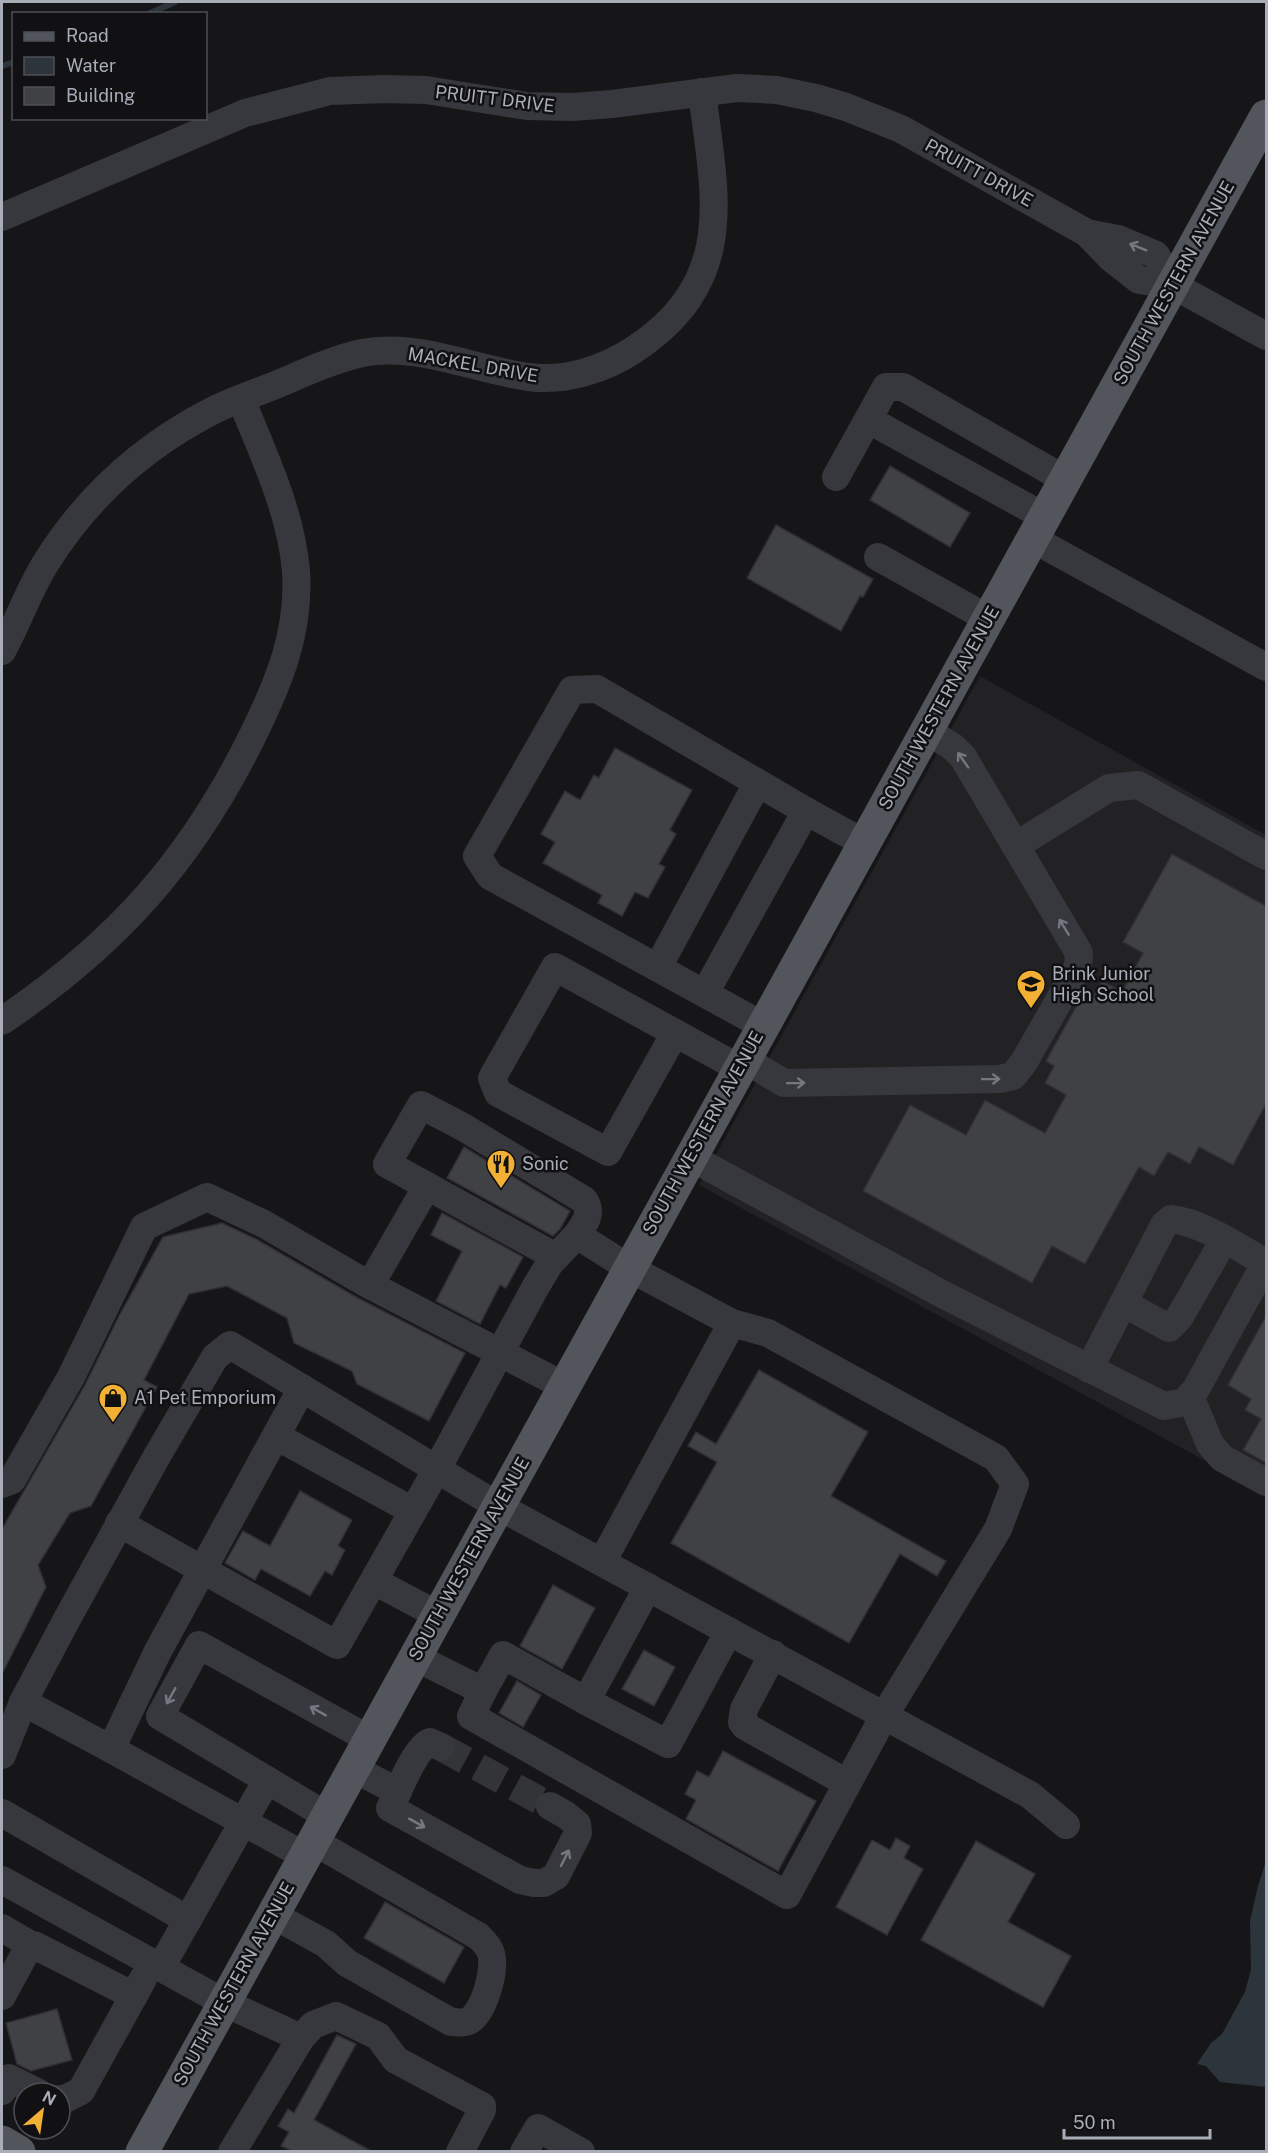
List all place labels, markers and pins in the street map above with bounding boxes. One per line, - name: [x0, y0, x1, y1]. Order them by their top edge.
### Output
- place label: Brink Junior High School: [1052, 963, 1154, 1005]
- school or university icon: Brink Junior High School: [1015, 968, 1047, 1010]
- restaurant icon: Sonic: [485, 1148, 517, 1190]
- place label: Sonic: [522, 1153, 569, 1174]
- shop icon: A1 Pet Emporium: [97, 1382, 129, 1424]
- place label: A1 Pet Emporium: [134, 1387, 276, 1408]

